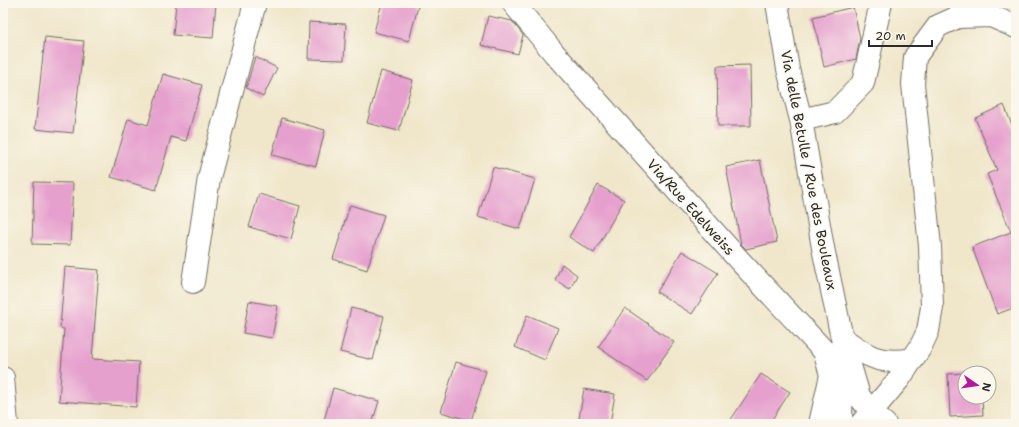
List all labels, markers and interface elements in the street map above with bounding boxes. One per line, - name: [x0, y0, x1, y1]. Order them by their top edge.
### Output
- scale bar: [869, 22, 932, 48]
- text: 20 m: [875, 28, 906, 44]
- street label: Via delle Betulle / Rue des Bouleaux: [777, 49, 841, 291]
- street label: Via/Rue Edelweiss: [643, 155, 739, 259]
- north arrow: [957, 365, 997, 405]
- text: N: [978, 381, 995, 393]

